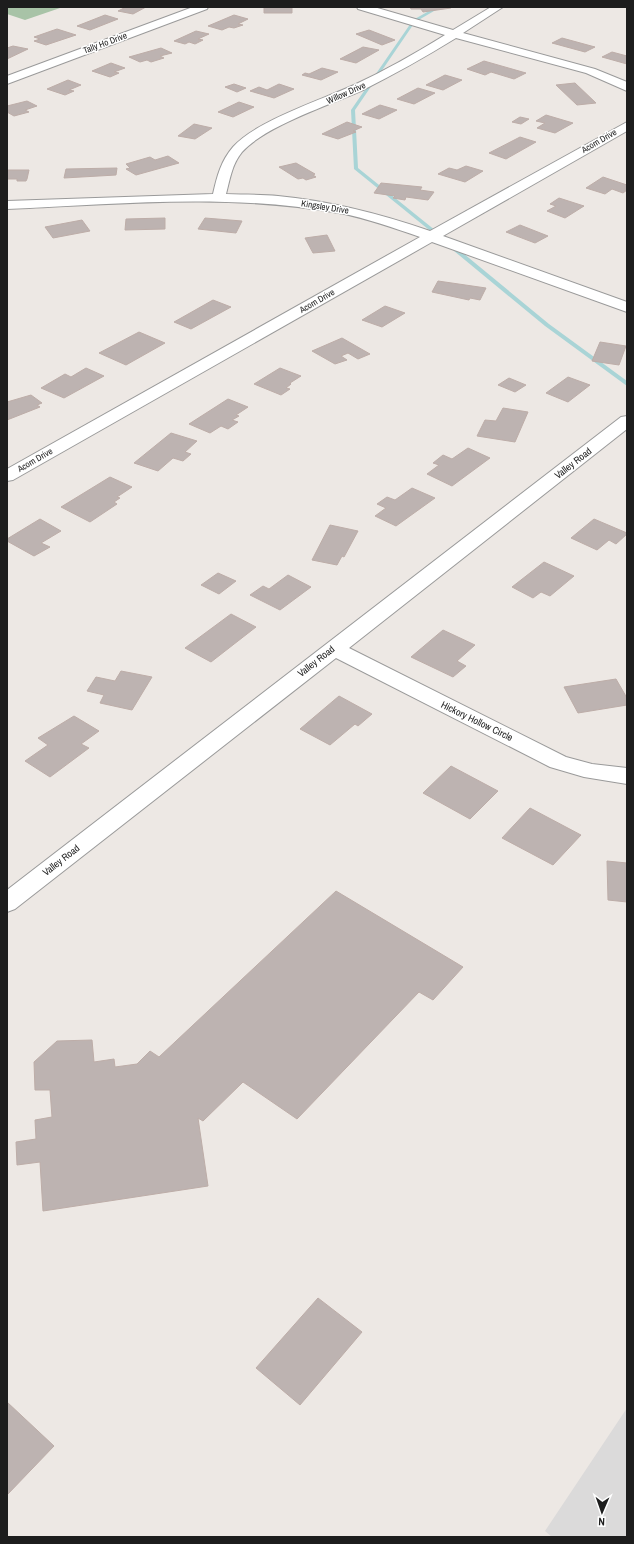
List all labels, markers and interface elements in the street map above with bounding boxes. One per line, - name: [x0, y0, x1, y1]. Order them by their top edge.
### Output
- street label: Tally Ho Drive: [81, 29, 129, 57]
- street label: Willow Drive: [325, 79, 367, 107]
- street label: Acorn Drive: [578, 126, 619, 156]
- street label: Kingsley Drive: [300, 197, 350, 217]
- street label: Acorn Drive: [296, 286, 337, 316]
- street label: Valley Road: [552, 444, 594, 482]
- street label: Acorn Drive: [14, 445, 55, 475]
- street label: Valley Road: [295, 642, 337, 680]
- street label: Hickory Hollow Circle: [439, 698, 515, 744]
- street label: Valley Road: [40, 841, 82, 879]
- north arrow: [582, 1492, 622, 1532]
- text: N: [598, 1515, 605, 1529]

